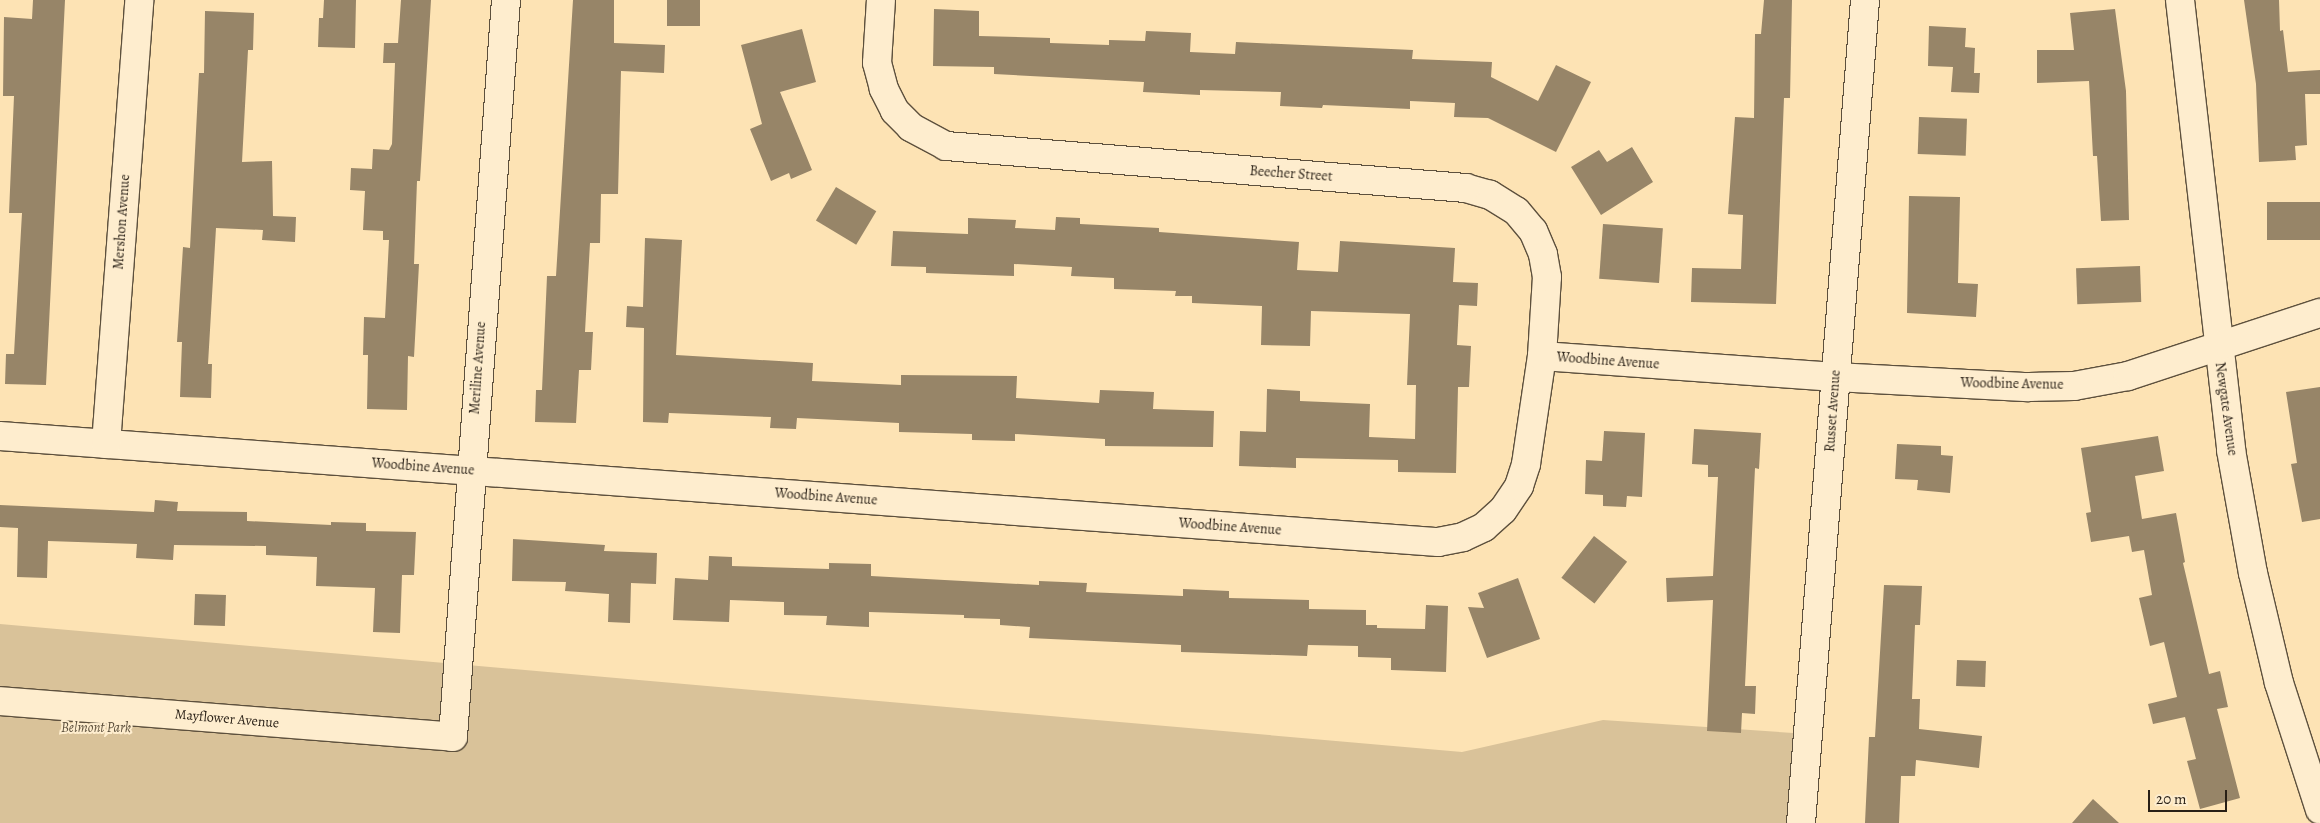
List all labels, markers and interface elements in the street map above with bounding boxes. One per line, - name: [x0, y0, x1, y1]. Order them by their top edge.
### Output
- street label: Beecher Street: [1249, 163, 1333, 185]
- street label: Mershon Avenue: [110, 174, 134, 270]
- street label: Meriline Avenue: [466, 321, 490, 415]
- street label: Woodbine Avenue: [1556, 349, 1660, 373]
- street label: Newgate Avenue: [2211, 361, 2241, 457]
- street label: Russet Avenue: [1822, 369, 1844, 453]
- street label: Woodbine Avenue: [1960, 375, 2064, 393]
- street label: Woodbine Avenue: [371, 455, 475, 479]
- street label: Woodbine Avenue: [774, 485, 878, 509]
- street label: Woodbine Avenue: [1178, 515, 1282, 539]
- street label: Mayflower Avenue: [174, 706, 280, 732]
- park label: Belmont Park: [61, 720, 131, 736]
- scale bar: [2150, 780, 2229, 812]
- text: 20 m: [2156, 789, 2187, 809]

